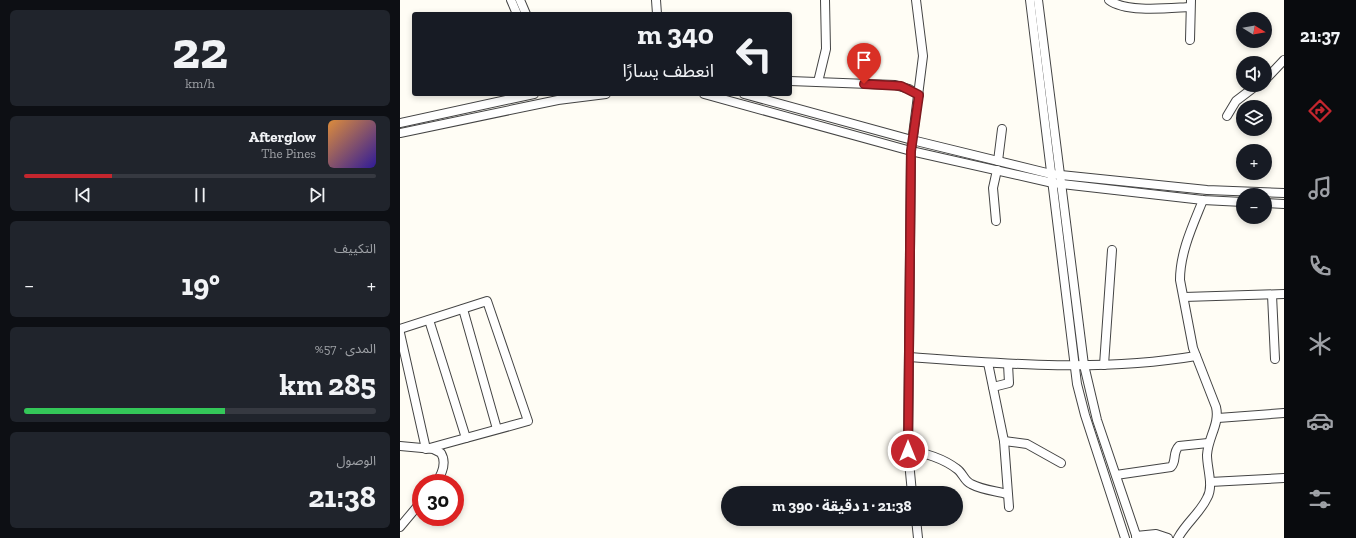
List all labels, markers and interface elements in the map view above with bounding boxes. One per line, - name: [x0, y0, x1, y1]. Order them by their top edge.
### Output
- north arrow: [1236, 12, 1272, 48]
- map controls: [1236, 12, 1272, 224]
- text: 340 m: [637, 18, 714, 51]
- text: 22: [172, 19, 228, 81]
- text: 21:37: [1300, 25, 1340, 47]
- icon: left: [728, 28, 780, 80]
- pin: [847, 43, 881, 84]
- icon: arrive: [853, 49, 875, 71]
- button: sound: [1236, 56, 1272, 92]
- text: انعطف يسارًا: [623, 60, 714, 82]
- text: km/h: [185, 76, 215, 91]
- icon: directions: [1306, 97, 1334, 125]
- button: layers: [1236, 100, 1272, 136]
- text: Afterglow: [249, 128, 316, 146]
- button: +: [1236, 144, 1272, 180]
- text: The Pines: [261, 146, 316, 161]
- icon: music: [1306, 174, 1334, 202]
- icon: previous: [72, 184, 94, 206]
- icon: pause: [189, 184, 211, 206]
- icon: next: [306, 184, 328, 206]
- button: −: [1236, 188, 1272, 224]
- text: التكييف: [334, 241, 376, 256]
- icon: phone: [1306, 252, 1334, 280]
- text: 19°: [181, 267, 220, 303]
- text: −: [24, 272, 34, 299]
- text: +: [367, 272, 376, 299]
- icon: climate: [1306, 330, 1334, 358]
- text: المدى · 57%: [315, 341, 376, 356]
- text: 285 km: [280, 367, 376, 403]
- icon: car: [1306, 407, 1334, 435]
- position arrow: [887, 430, 929, 472]
- text: الوصول: [336, 453, 376, 468]
- speed limit sign: 30: [412, 474, 464, 526]
- text: 21:38: [308, 479, 376, 515]
- icon: filters: [1306, 485, 1334, 513]
- text: 21:38 · 1 دقيقة · 390 m: [772, 497, 912, 515]

